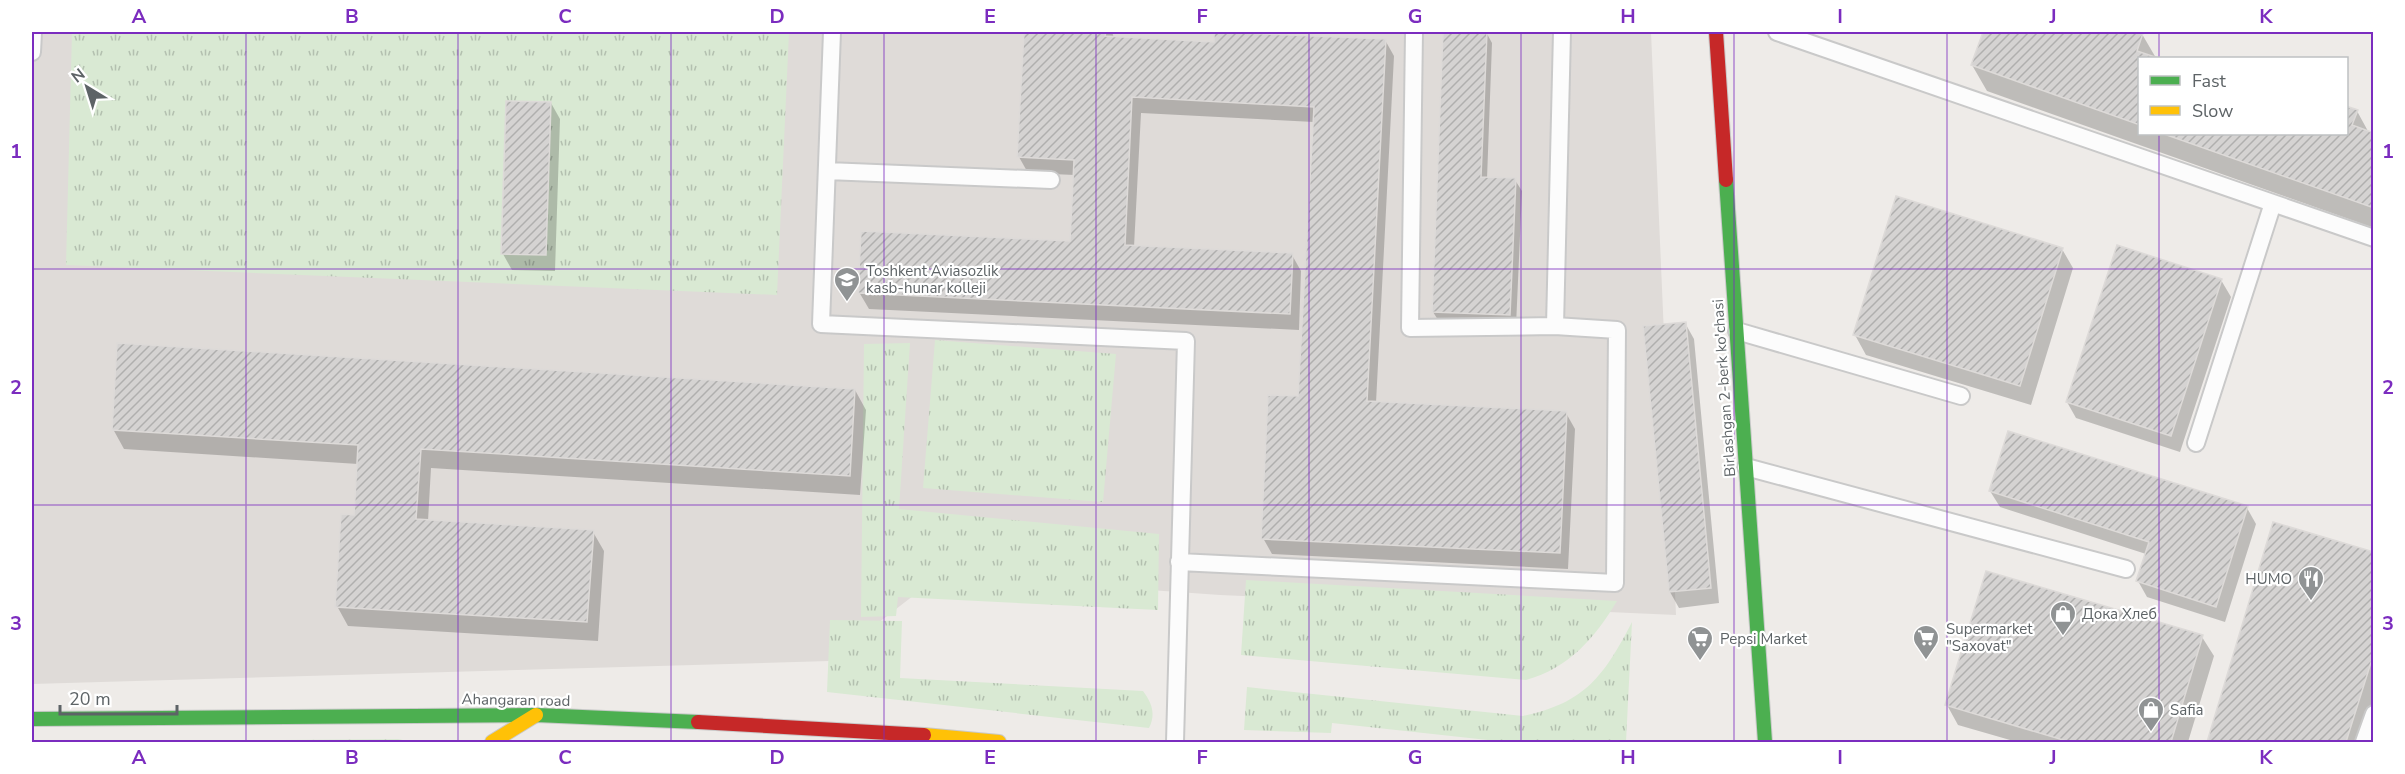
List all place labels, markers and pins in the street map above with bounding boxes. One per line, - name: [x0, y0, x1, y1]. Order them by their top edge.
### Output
- place label: Toshkent Aviasozlik kasb-hunar kolleji: [866, 261, 999, 298]
- school or university icon: Toshkent Aviasozlik kasb-hunar kolleji: [832, 265, 862, 303]
- restaurant icon: HUMO: [2296, 564, 2326, 602]
- place label: HUMO: [2245, 569, 2292, 589]
- shop icon: Дока Хлеб: [2048, 599, 2078, 637]
- place label: Дока Хлеб: [2082, 604, 2157, 624]
- place label: Supermarket "Saxovat": [1946, 619, 2033, 656]
- supermarket icon: Supermarket "Saxovat": [1911, 623, 1941, 661]
- supermarket icon: Pepsi Market: [1685, 624, 1715, 662]
- place label: Pepsi Market: [1720, 629, 1808, 649]
- shop icon: Safia: [2136, 695, 2166, 733]
- place label: Safia: [2170, 700, 2204, 720]

